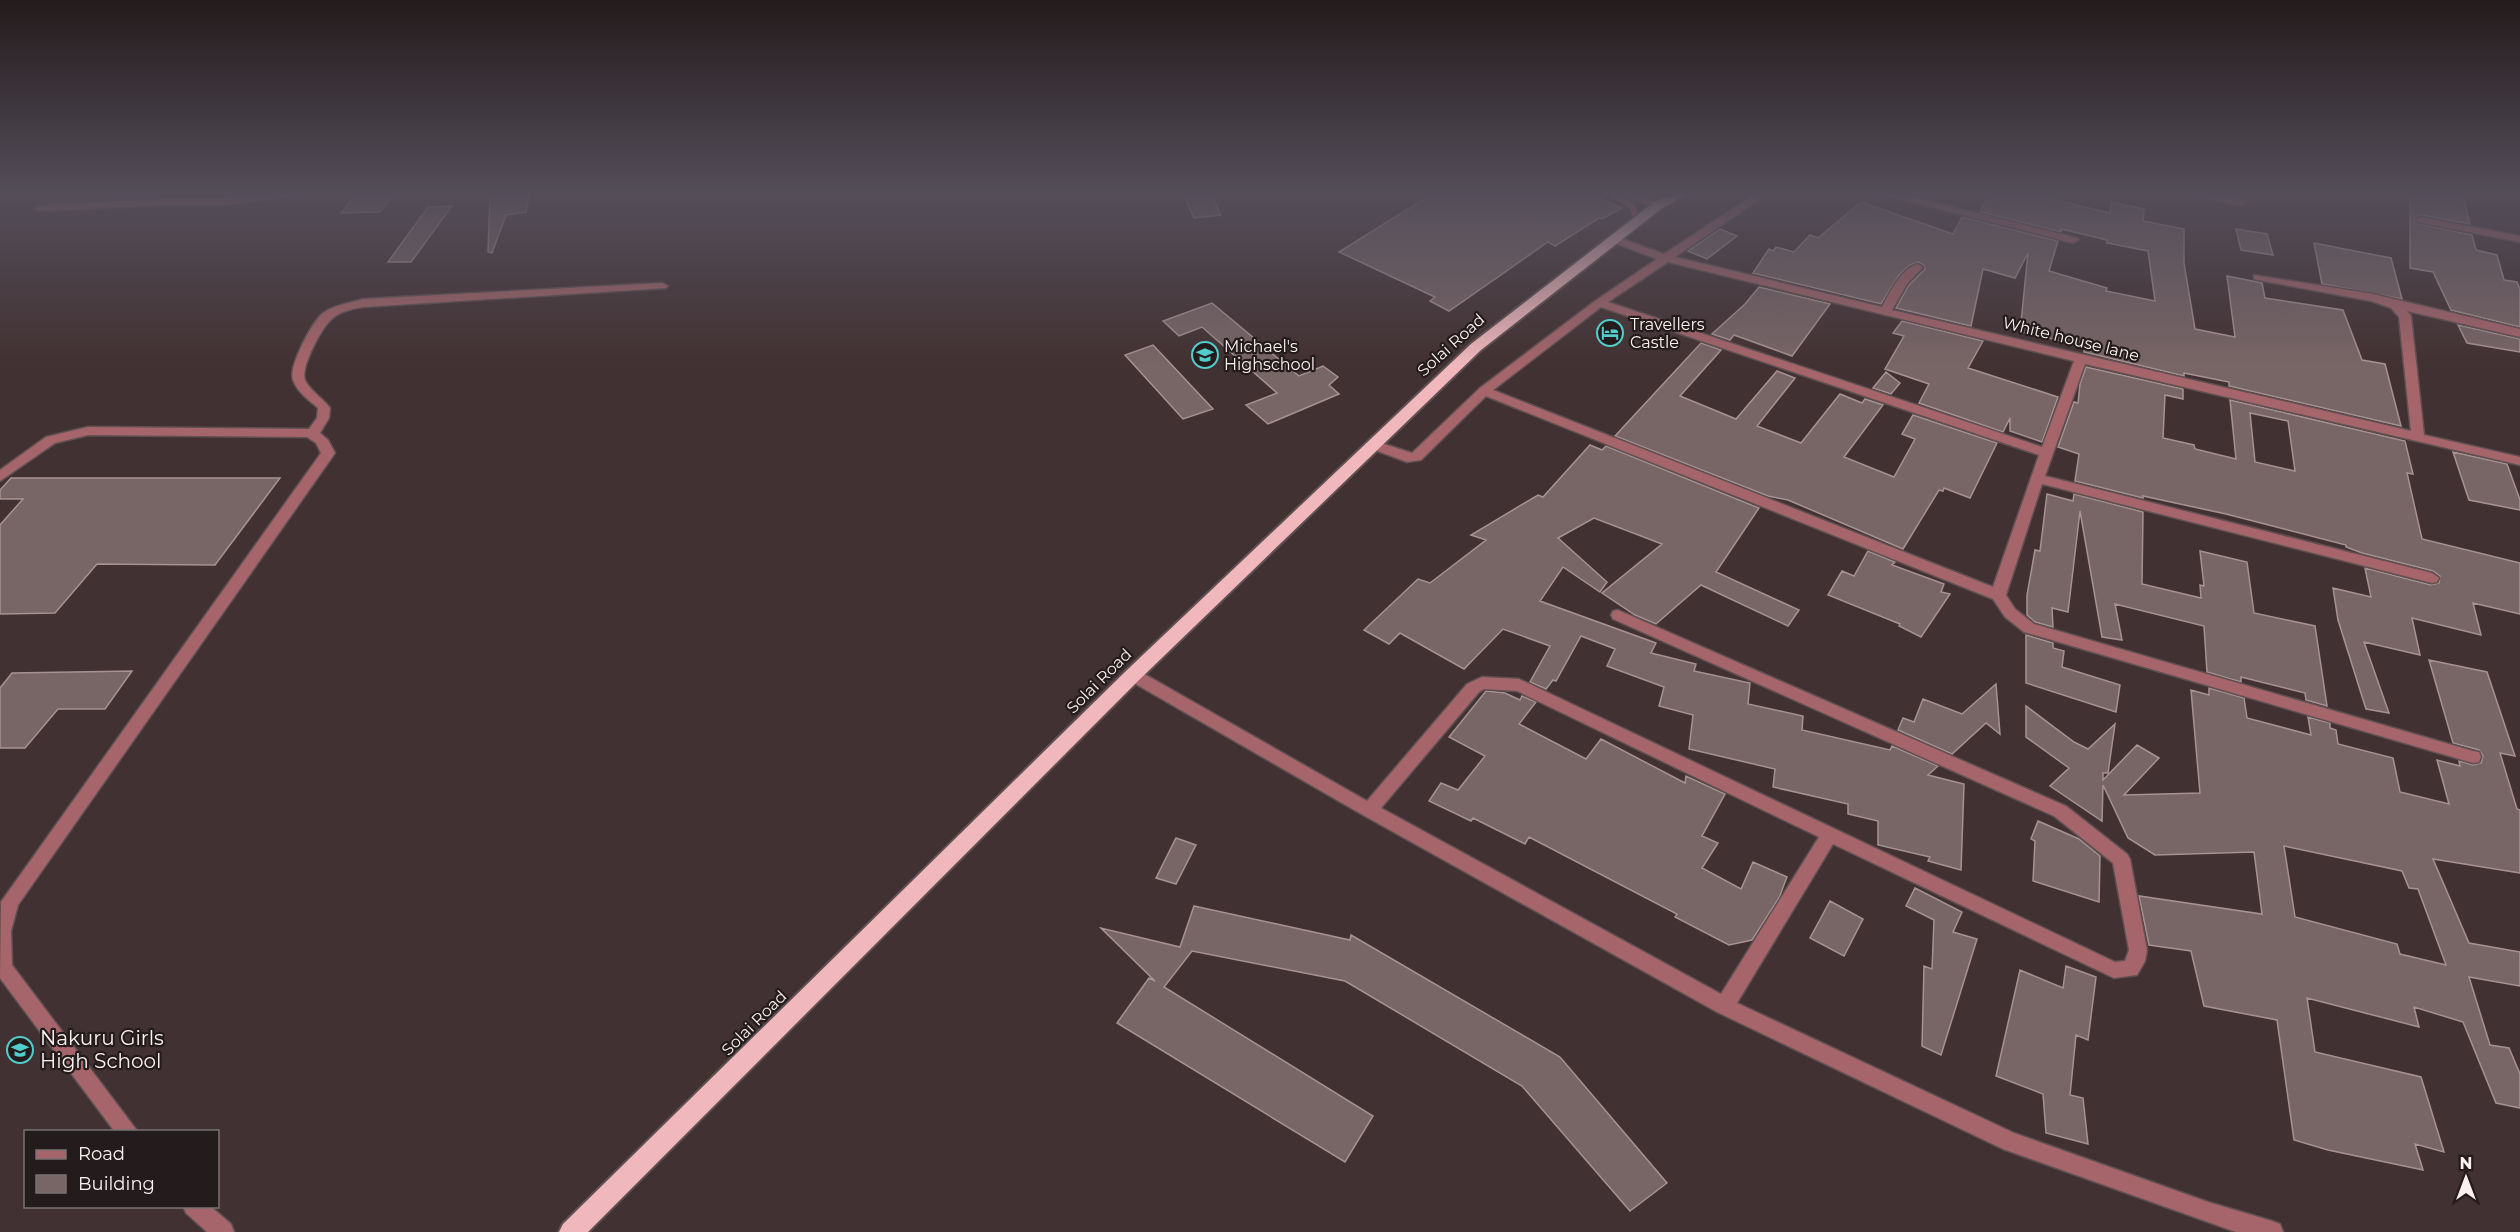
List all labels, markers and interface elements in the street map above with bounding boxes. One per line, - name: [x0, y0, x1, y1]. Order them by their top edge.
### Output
- street label: Solai Road: [1413, 310, 1489, 380]
- street label: White house lane: [2001, 313, 2141, 365]
- place label: Travellers Castle: [1630, 315, 1705, 352]
- hotel icon: Travellers Castle: [1595, 318, 1625, 348]
- place label: Michael's Highschool: [1224, 337, 1315, 374]
- school or university icon: Michael's Highschool: [1190, 340, 1220, 370]
- street label: Solai Road: [1063, 645, 1135, 717]
- street label: Solai Road: [718, 987, 790, 1059]
- place label: Nakuru Girls High School: [40, 1026, 164, 1073]
- school or university icon: Nakuru Girls High School: [5, 1035, 35, 1065]
- legend: [24, 1130, 219, 1208]
- text: Road: [78, 1143, 125, 1165]
- north arrow: [2436, 1148, 2496, 1208]
- text: N: [2460, 1154, 2472, 1173]
- text: Building: [78, 1173, 155, 1195]

